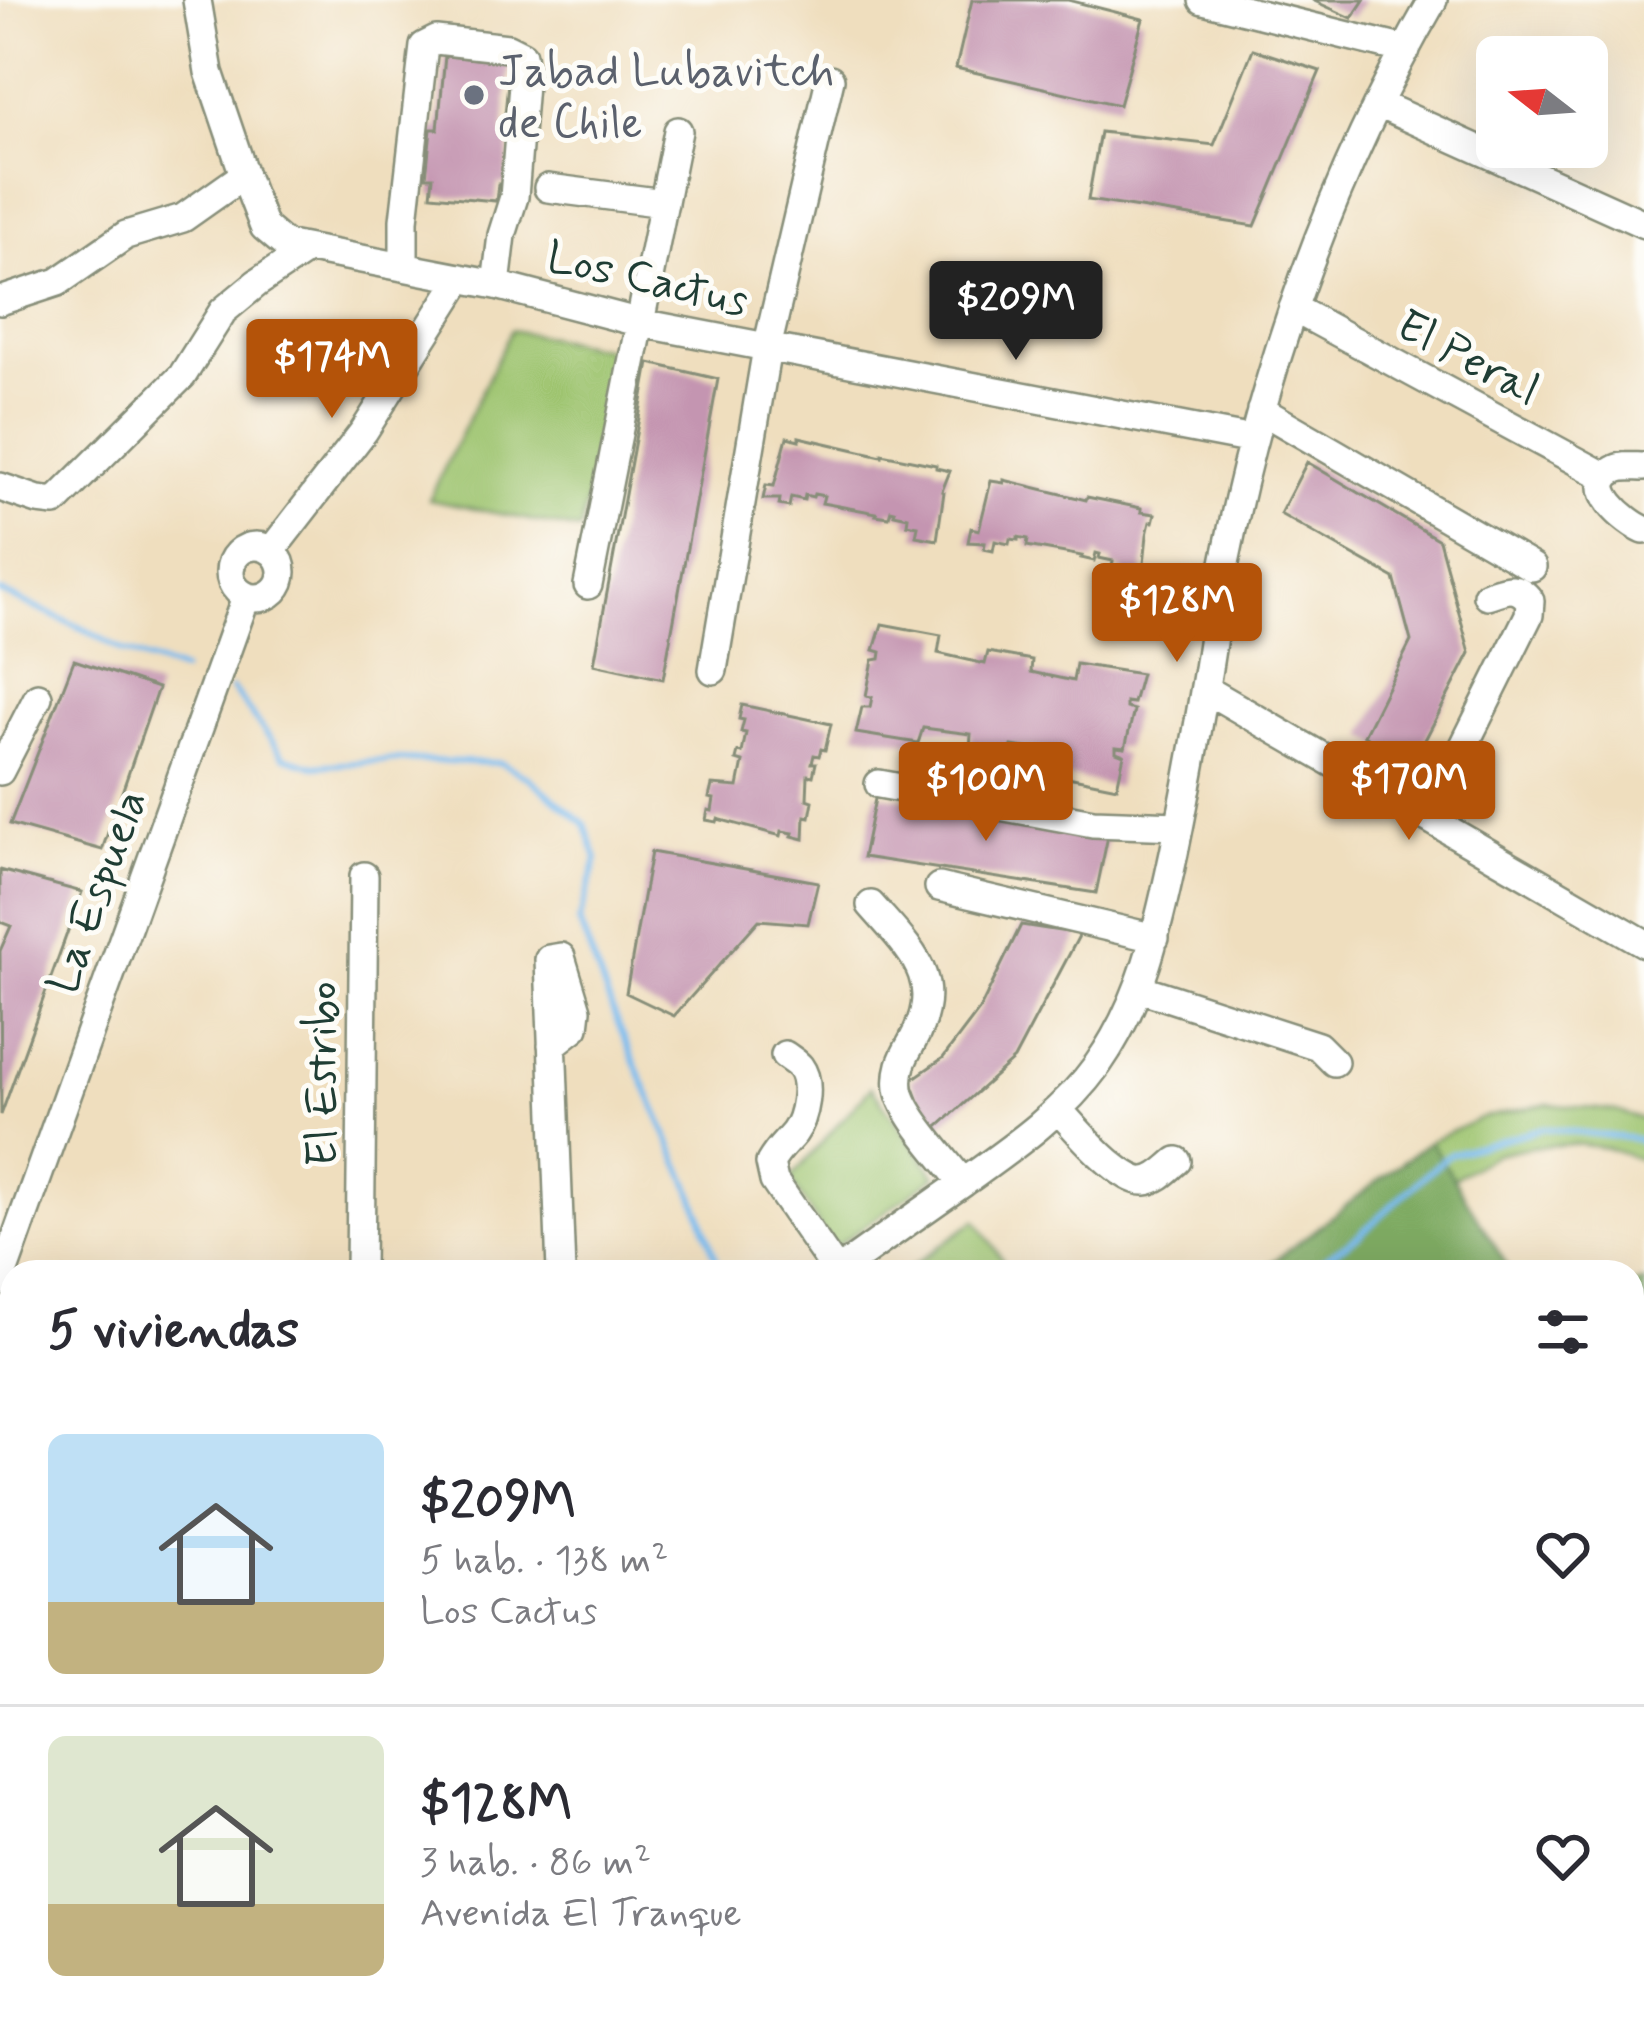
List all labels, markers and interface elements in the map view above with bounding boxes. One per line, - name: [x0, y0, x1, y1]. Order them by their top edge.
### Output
- north arrow: [1476, 36, 1608, 168]
- map controls: [1476, 36, 1608, 168]
- place label: Jabad Lubavitch de Chile: [498, 43, 834, 154]
- marker: Jabad Lubavitch de Chile: [461, 82, 487, 108]
- street label: Los Cactus: [541, 229, 754, 332]
- pin: $209M: [932, 261, 1100, 363]
- text: $209M: [956, 274, 1076, 325]
- street label: El Peral: [1386, 297, 1549, 421]
- pin: $174M: [248, 319, 416, 421]
- text: $174M: [273, 332, 391, 383]
- pin: $128M: [1093, 563, 1261, 665]
- text: $128M: [1119, 576, 1235, 627]
- pin: $170M: [1325, 741, 1493, 843]
- pin: $100M: [902, 742, 1070, 844]
- text: $170M: [1350, 754, 1468, 805]
- text: $100M: [926, 755, 1046, 806]
- street label: La Espuela: [34, 782, 162, 1002]
- street label: El Estribo: [294, 981, 353, 1167]
- text: 5 viviendas: [48, 1299, 299, 1365]
- icon: filters: [1530, 1299, 1596, 1365]
- text: $209M: [420, 1470, 576, 1536]
- icon: home: [144, 1482, 288, 1626]
- icon: heart: [1530, 1521, 1596, 1587]
- text: 5 hab. · 138 m²: [420, 1536, 668, 1587]
- text: Los Cactus: [420, 1587, 597, 1638]
- text: $128M: [420, 1772, 572, 1838]
- icon: home: [144, 1784, 288, 1928]
- icon: heart: [1530, 1823, 1596, 1889]
- text: 3 hab. · 86 m²: [420, 1838, 651, 1889]
- text: Avenida El Tranque: [420, 1889, 742, 1940]

